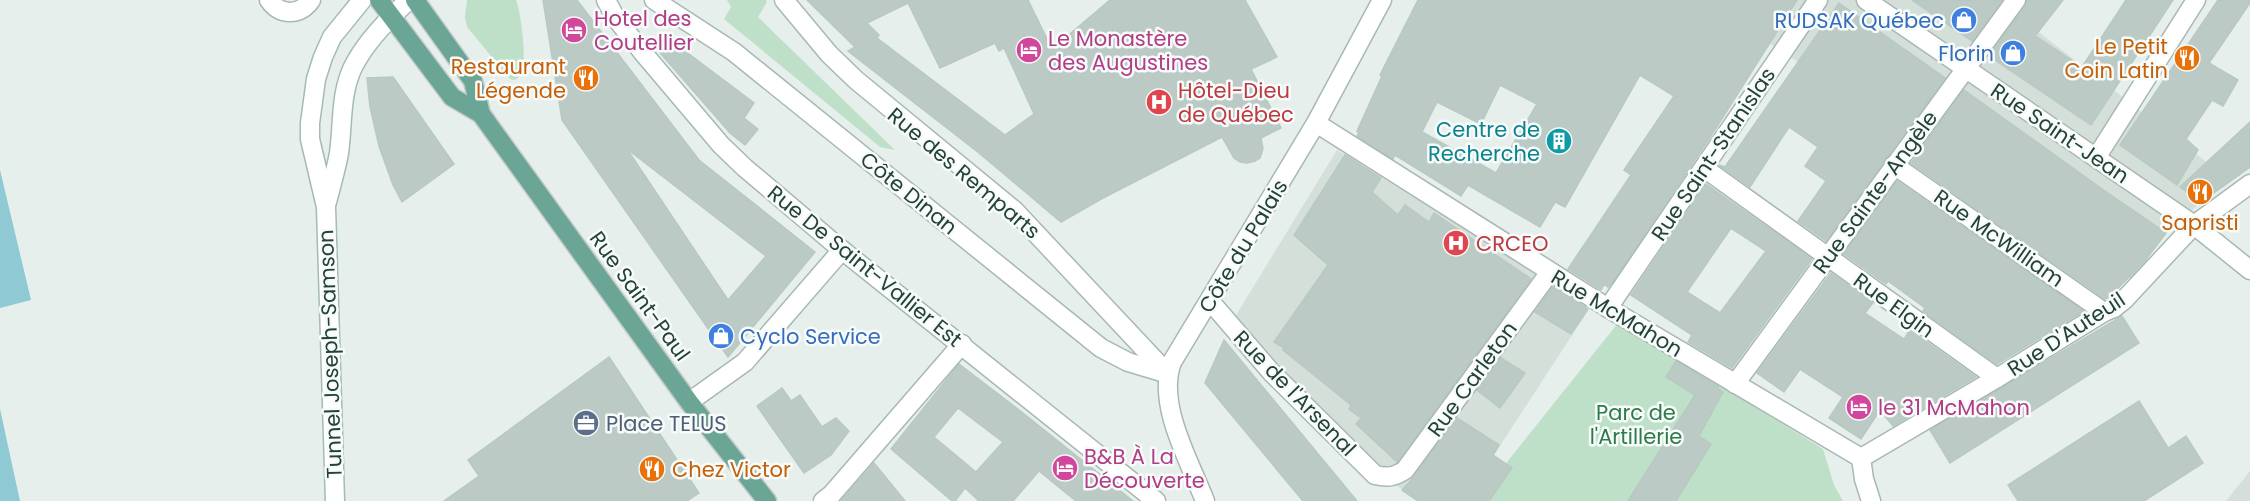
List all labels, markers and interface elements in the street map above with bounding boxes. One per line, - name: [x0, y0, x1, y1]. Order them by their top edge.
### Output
- place label: Hotel des Coutellier: [594, 4, 694, 57]
- shop icon: RUDSAK Québec: [1949, 5, 1979, 35]
- place label: RUDSAK Québec: [1775, 6, 1944, 35]
- hotel icon: Hotel des Coutellier: [559, 15, 589, 45]
- place label: Le Monastère des Augustines: [1048, 24, 1208, 77]
- place label: Le Petit Coin Latin: [2065, 32, 2168, 85]
- hotel icon: Le Monastère des Augustines: [1014, 35, 1044, 65]
- shop icon: Florin: [1998, 38, 2028, 68]
- place label: Florin: [1938, 39, 1994, 68]
- restaurant icon: Le Petit Coin Latin: [2172, 43, 2202, 73]
- place label: Restaurant Légende: [451, 52, 566, 105]
- street label: Rue Saint-Stanislas: [1644, 62, 1782, 246]
- restaurant icon: Restaurant Légende: [571, 63, 601, 93]
- place label: Hôtel-Dieu de Québec: [1178, 76, 1294, 129]
- street label: Rue Saint-Jean: [1985, 76, 2135, 190]
- hospital icon: Hôtel-Dieu de Québec: [1144, 87, 1174, 117]
- street label: Rue des Remparts: [882, 101, 1046, 245]
- street label: Rue Sainte-Angèle: [1806, 105, 1944, 279]
- place label: Centre de Recherche: [1428, 115, 1540, 168]
- building icon: Centre de Recherche: [1544, 126, 1574, 156]
- street label: Côte Dinan: [854, 145, 964, 241]
- street label: Côte du Palais: [1192, 174, 1294, 318]
- restaurant icon: Sapristi: [2185, 177, 2215, 207]
- street label: Rue De Saint-Vallier Est: [762, 178, 968, 354]
- street label: Rue McWilliam: [1928, 182, 2070, 294]
- place label: Sapristi: [2161, 208, 2239, 237]
- street label: Rue Saint-Paul: [583, 225, 697, 367]
- hospital icon: CRCEO: [1441, 228, 1471, 258]
- street label: Tunnel Joseph-Samson: [311, 229, 349, 479]
- place label: CRCEO: [1476, 229, 1548, 258]
- street label: Rue McMahon: [1546, 262, 1688, 364]
- street label: Rue Elgin: [1848, 266, 1940, 344]
- street label: Rue D'Auteuil: [2001, 285, 2131, 383]
- street label: Rue Carleton: [1420, 316, 1524, 442]
- shop icon: Cyclo Service: [706, 321, 736, 351]
- place label: Cyclo Service: [740, 322, 881, 351]
- street label: Rue de l'Arsenal: [1227, 324, 1363, 462]
- hotel icon: le 31 McMahon: [1844, 392, 1874, 422]
- place label: le 31 McMahon: [1878, 393, 2030, 422]
- park label: Parc de l'Artillerie: [1590, 398, 1682, 451]
- office icon: Place TELUS: [571, 408, 601, 438]
- place label: Place TELUS: [606, 409, 727, 438]
- place label: B&B À La Découverte: [1084, 442, 1205, 495]
- hotel icon: B&B À La Découverte: [1050, 453, 1080, 483]
- restaurant icon: Chez Victor: [637, 454, 667, 484]
- place label: Chez Victor: [672, 455, 791, 484]

